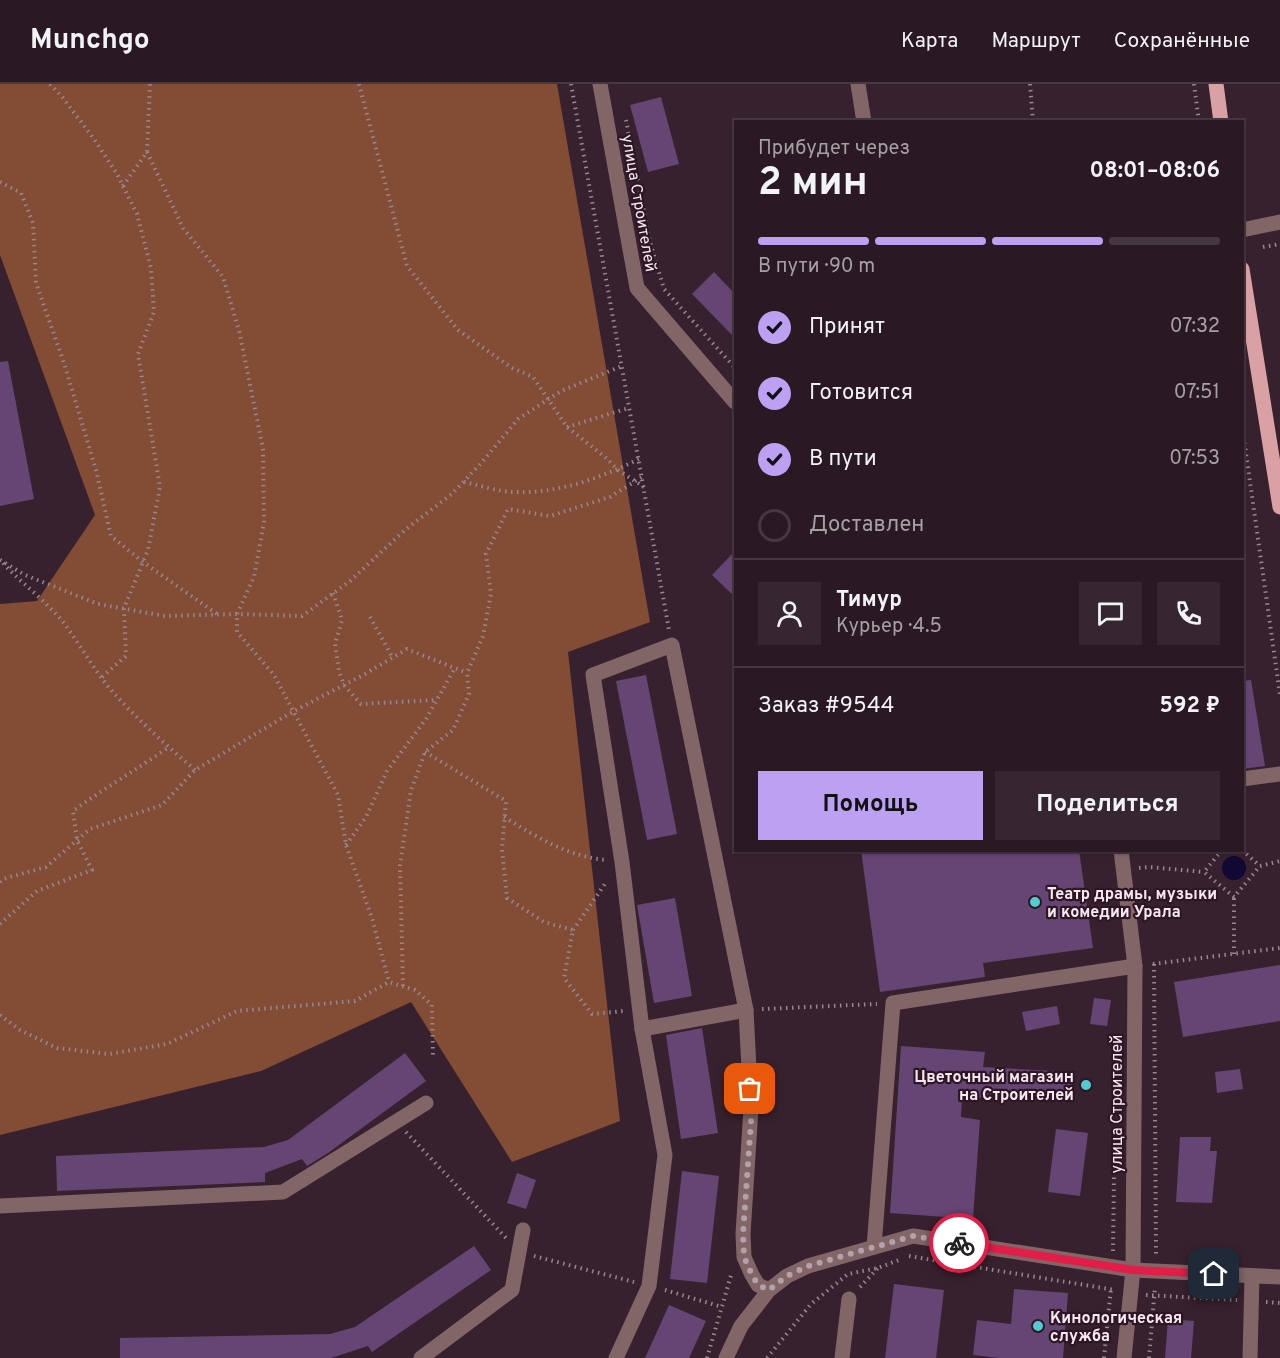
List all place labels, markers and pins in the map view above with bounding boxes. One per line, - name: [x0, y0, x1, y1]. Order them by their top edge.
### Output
- place label: Театр драмы, музыки и комедии Урала: [1047, 885, 1217, 923]
- marker: Театр драмы, музыки и комедии Урала: [1028, 895, 1042, 909]
- pin: [724, 1063, 775, 1114]
- place label: Цветочный магазин на Строителей: [914, 1068, 1074, 1106]
- marker: Цветочный магазин на Строителей: [1079, 1078, 1093, 1092]
- pin: [1188, 1248, 1239, 1299]
- place label: Кинологическая служба: [1050, 1309, 1182, 1347]
- marker: Кинологическая служба: [1031, 1319, 1045, 1333]

